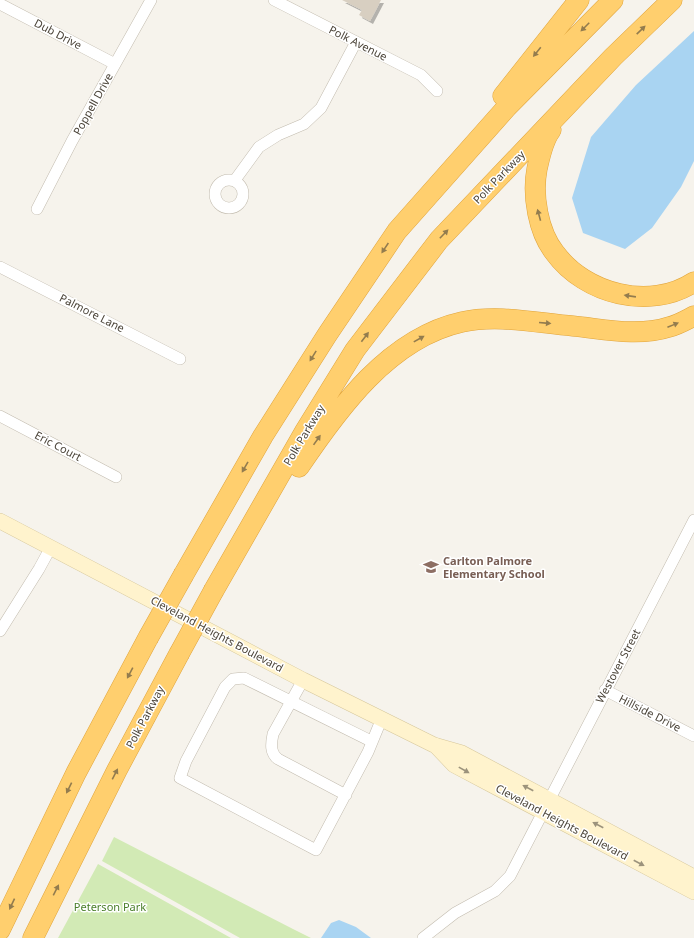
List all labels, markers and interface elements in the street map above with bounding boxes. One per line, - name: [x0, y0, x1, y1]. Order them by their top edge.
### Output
- street label: Dub Drive: [32, 15, 85, 52]
- street label: Polk Avenue: [327, 21, 390, 64]
- one-way arrow: [580, 22, 590, 32]
- one-way arrow: [636, 25, 646, 35]
- one-way arrow: [532, 47, 541, 58]
- street label: Poppell Drive: [69, 70, 116, 137]
- street label: Polk Parkway: [469, 147, 528, 207]
- one-way arrow: [536, 209, 542, 221]
- one-way arrow: [439, 229, 449, 239]
- one-way arrow: [381, 243, 389, 253]
- street label: Palmore Lane: [57, 290, 127, 335]
- one-way arrow: [624, 293, 636, 299]
- one-way arrow: [539, 320, 551, 327]
- one-way arrow: [668, 322, 679, 328]
- one-way arrow: [361, 332, 369, 343]
- one-way arrow: [413, 336, 424, 342]
- one-way arrow: [310, 350, 317, 362]
- street label: Polk Parkway: [279, 401, 328, 468]
- street label: Eric Court: [32, 427, 84, 464]
- one-way arrow: [313, 434, 321, 445]
- one-way arrow: [242, 461, 249, 473]
- place label: Carlton Palmore Elementary School: [443, 553, 545, 581]
- school or university icon: Carlton Palmore Elementary School: [422, 558, 440, 576]
- street label: Cleveland Heights Boulevard: [148, 592, 286, 675]
- street label: Westover Street: [592, 626, 643, 705]
- one-way arrow: [126, 667, 133, 678]
- street label: Polk Parkway: [122, 683, 167, 751]
- street label: Hillside Drive: [617, 690, 684, 735]
- one-way arrow: [458, 767, 470, 774]
- one-way arrow: [111, 768, 118, 780]
- street label: Cleveland Heights Boulevard: [493, 780, 631, 863]
- one-way arrow: [66, 782, 72, 793]
- one-way arrow: [522, 785, 534, 791]
- one-way arrow: [592, 822, 604, 829]
- one-way arrow: [633, 859, 645, 866]
- one-way arrow: [53, 885, 59, 896]
- one-way arrow: [9, 899, 15, 910]
- park label: Peterson Park: [74, 899, 146, 914]

